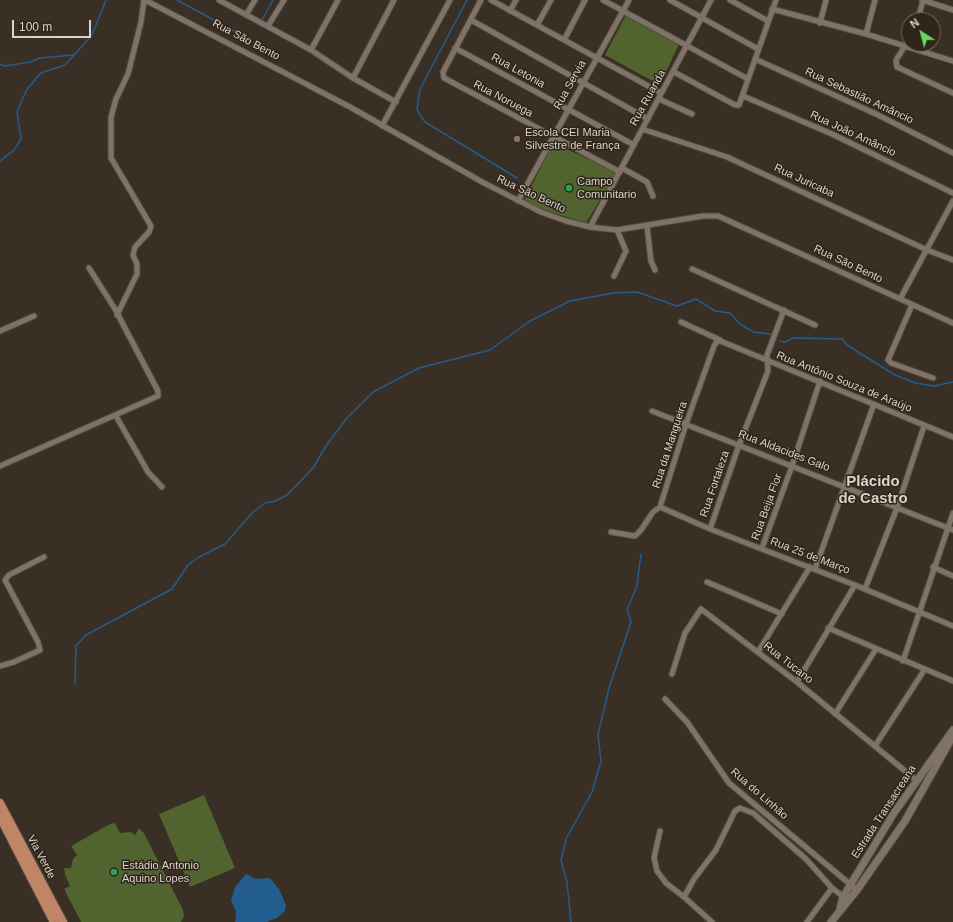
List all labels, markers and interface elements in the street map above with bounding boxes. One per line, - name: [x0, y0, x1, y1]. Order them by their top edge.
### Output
- scale bar: [14, 12, 93, 38]
- north arrow: [901, 12, 941, 52]
- text: N: [908, 16, 921, 30]
- street label: Rua São Bento: [210, 17, 282, 63]
- text: 100 m: [19, 20, 52, 34]
- street label: Rua Letonia: [489, 51, 547, 91]
- street label: Rua Servia: [551, 58, 589, 112]
- street label: Rua Sebastião Amâncio: [803, 65, 915, 127]
- street label: Rua Ruanda: [627, 68, 669, 128]
- street label: Rua Noruega: [471, 78, 535, 120]
- street label: Rua João Amâncio: [808, 108, 898, 160]
- place label: Escola CEI Maria Silvestre de França: [525, 126, 620, 152]
- marker: Escola CEI Maria Silvestre de França: [512, 134, 522, 144]
- street label: Rua Juricaba: [772, 161, 836, 201]
- street label: Rua São Bento: [494, 172, 568, 216]
- place label: Campo Comunitario: [577, 175, 636, 201]
- marker: Campo Comunitario: [564, 183, 574, 193]
- street label: Rua São Bento: [811, 242, 885, 286]
- street label: Rua Antônio Souza de Araújo: [774, 349, 914, 415]
- street label: Rua da Mangueira: [650, 400, 690, 490]
- street label: Rua Aldacides Galo: [736, 427, 832, 475]
- street label: Rua Fortaleza: [698, 449, 732, 519]
- street label: Rua Beija Flor: [749, 472, 785, 542]
- district label: Plácido de Castro: [838, 473, 908, 508]
- street label: Rua 25 de Março: [768, 535, 852, 577]
- street label: Rua Tucano: [760, 639, 816, 687]
- street label: Estrada Transacreana: [849, 763, 919, 861]
- street label: Rua do Linhão: [728, 766, 790, 822]
- street label: Via Verde: [24, 833, 58, 881]
- place label: Estádio Antonio Aquino Lopes: [122, 859, 199, 885]
- marker: Estádio Antonio Aquino Lopes: [109, 867, 119, 877]

